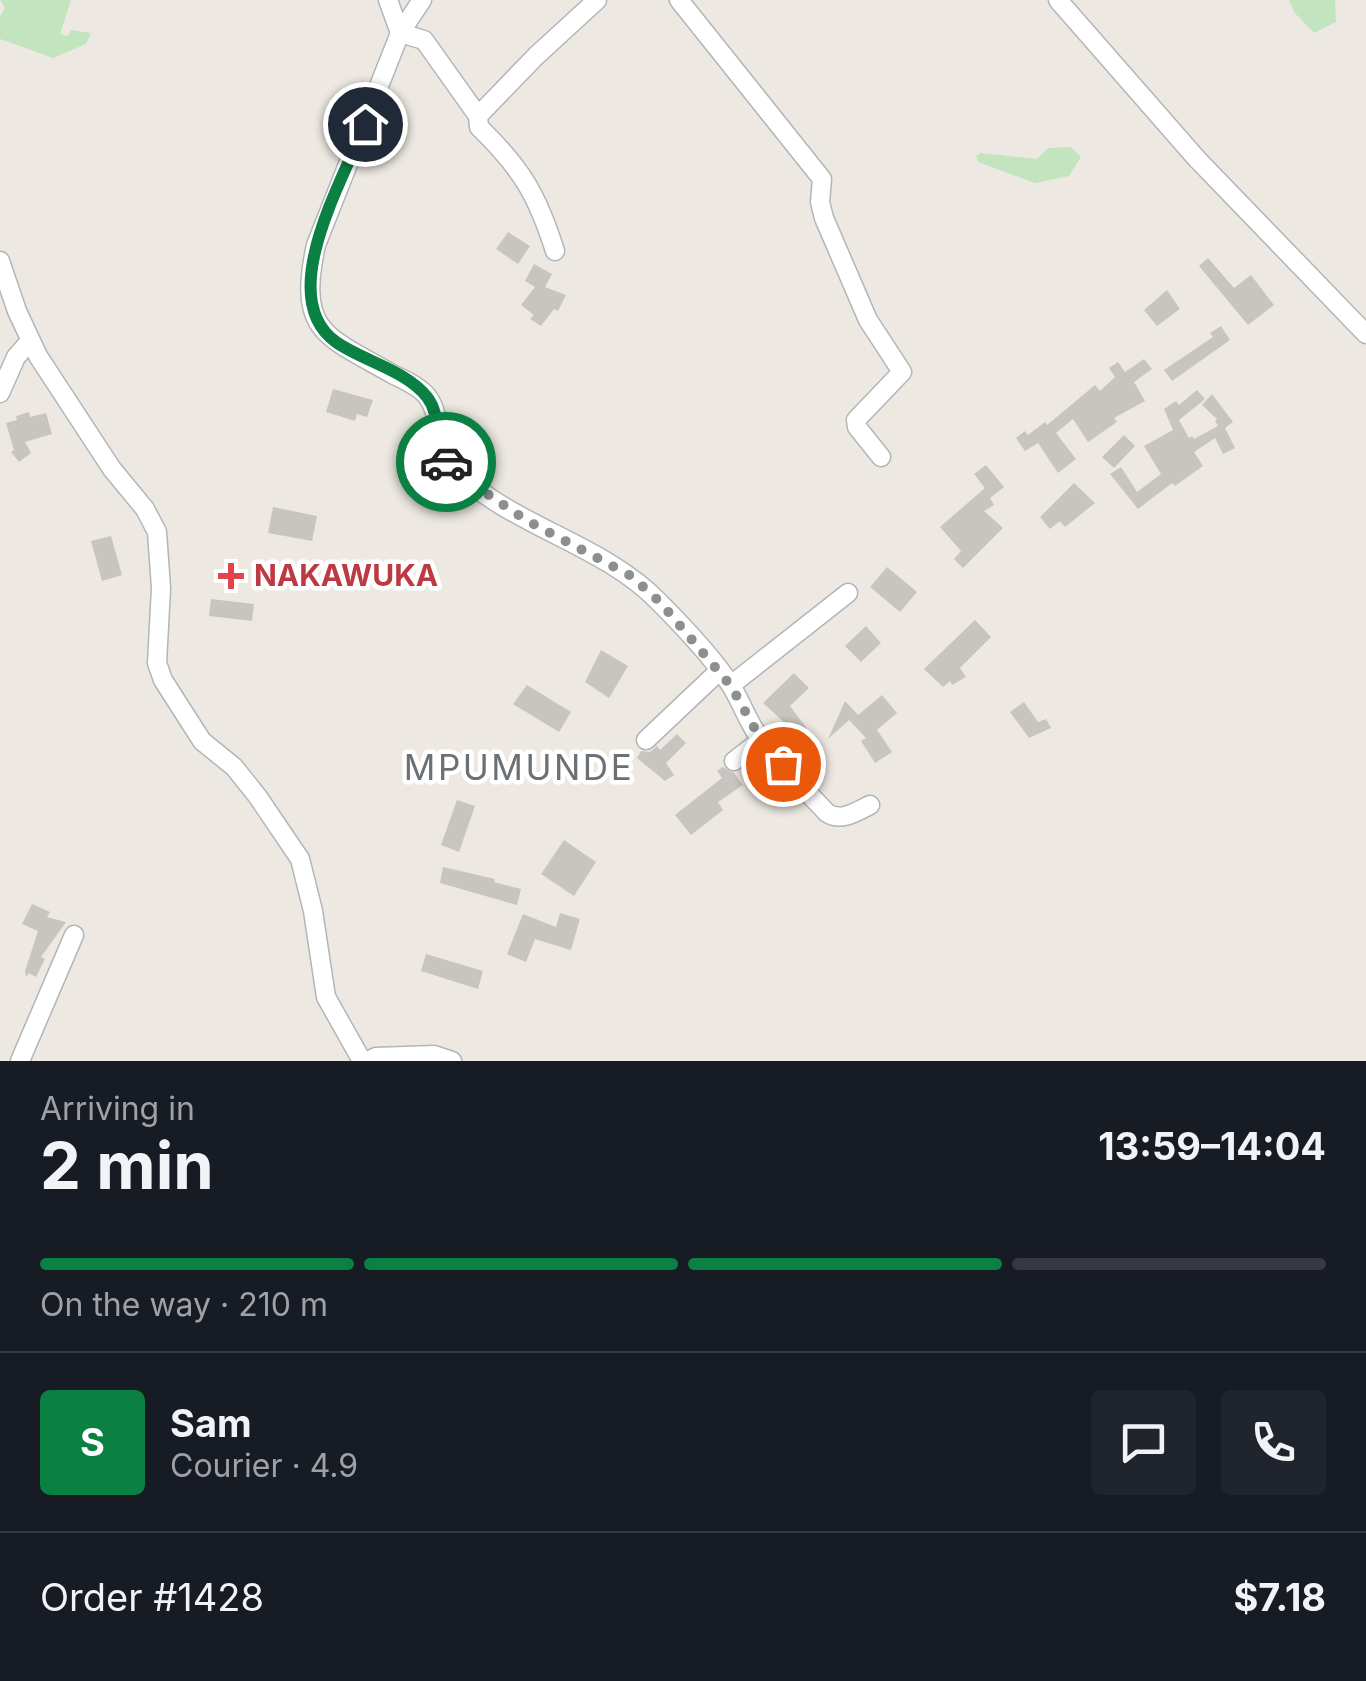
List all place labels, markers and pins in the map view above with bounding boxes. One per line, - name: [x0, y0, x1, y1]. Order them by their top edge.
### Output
- pin: [323, 82, 408, 167]
- place label: NAKAWUKA: [254, 557, 438, 593]
- marker: NAKAWUKA: [218, 563, 244, 589]
- pin: [741, 722, 826, 807]

